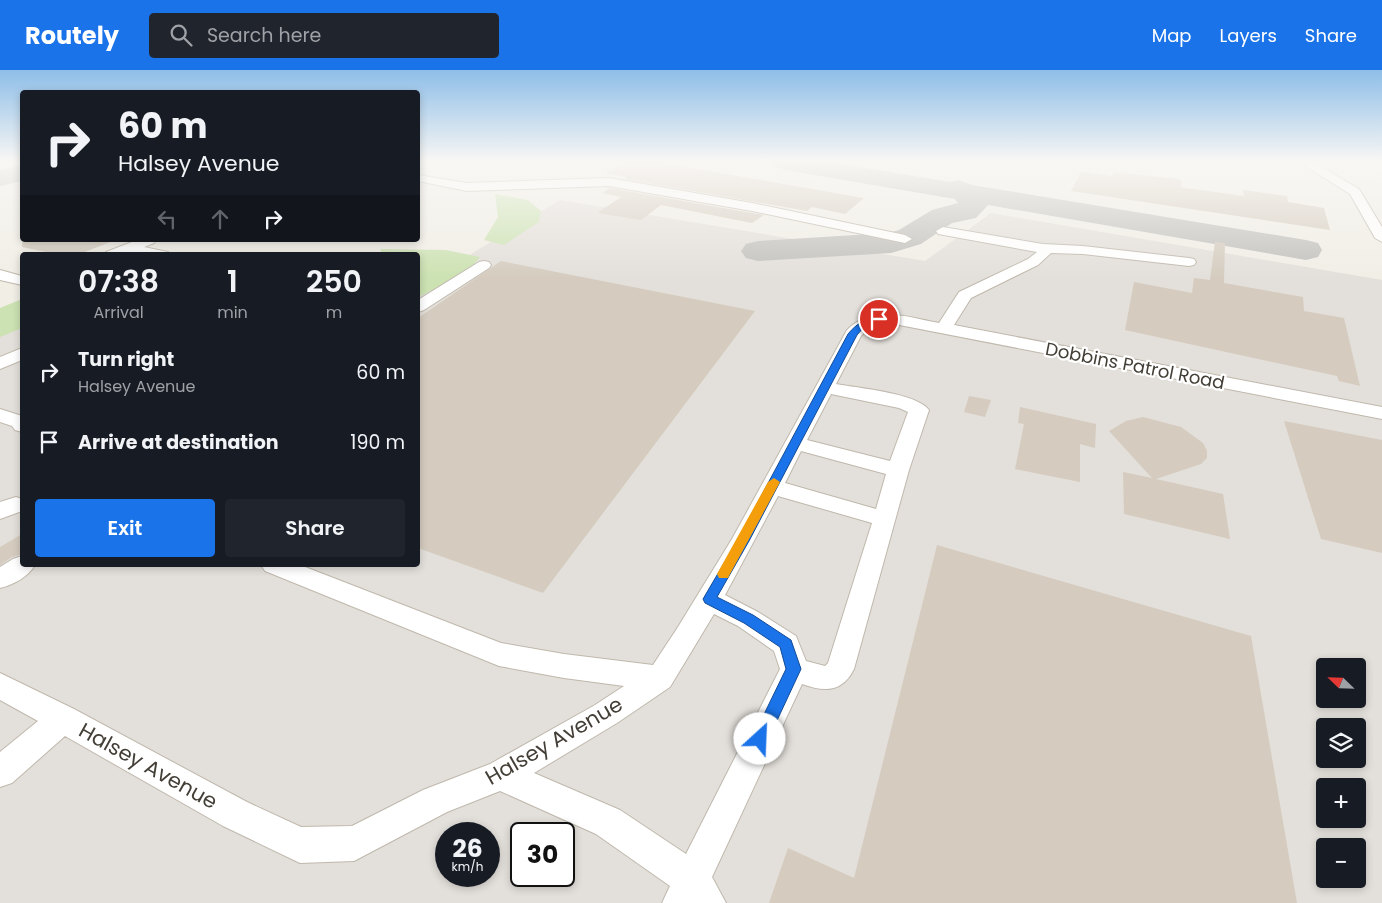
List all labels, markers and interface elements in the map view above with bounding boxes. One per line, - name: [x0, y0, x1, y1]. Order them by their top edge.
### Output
- search box: [149, 13, 499, 58]
- text: Routely: [25, 19, 119, 52]
- icon: search: [167, 21, 195, 49]
- text: Search here: [207, 22, 321, 49]
- text: Map: [1152, 23, 1192, 48]
- text: Layers: [1220, 23, 1277, 48]
- text: Share: [1305, 23, 1357, 48]
- text: 60 m: [118, 101, 208, 150]
- icon: right: [35, 110, 100, 175]
- text: Halsey Avenue: [118, 148, 280, 179]
- icon: left: [153, 205, 181, 233]
- icon: ahead: [206, 205, 234, 233]
- icon: right: [259, 205, 287, 233]
- text: 07:38: [78, 260, 159, 303]
- text: 1: [227, 260, 238, 303]
- text: 250: [306, 260, 362, 303]
- pin: [858, 298, 900, 340]
- text: Arrival: [93, 301, 144, 324]
- text: min: [217, 301, 248, 324]
- text: m: [326, 301, 342, 324]
- icon: arrive: [865, 305, 893, 333]
- street label: Dobbins Patrol Road: [1043, 336, 1227, 395]
- text: Turn right: [78, 346, 174, 373]
- icon: right: [35, 358, 63, 386]
- text: 60 m: [356, 359, 405, 386]
- text: Halsey Avenue: [78, 375, 195, 398]
- icon: arrive: [35, 428, 63, 456]
- text: Arrive at destination: [78, 429, 279, 456]
- text: 190 m: [350, 429, 405, 456]
- button: Exit: [35, 499, 215, 557]
- button: Share: [225, 499, 405, 557]
- north arrow: [1316, 658, 1366, 708]
- map controls: [1316, 658, 1366, 888]
- street label: Halsey Avenue: [480, 689, 628, 792]
- position arrow: [733, 712, 785, 764]
- street label: Halsey Avenue: [74, 716, 223, 816]
- button: layers: [1316, 718, 1366, 768]
- button: +: [1316, 778, 1366, 828]
- speed limit sign: 30: [510, 822, 575, 887]
- text: 26: [452, 831, 483, 866]
- button: −: [1316, 838, 1366, 888]
- text: km/h: [452, 858, 483, 875]

